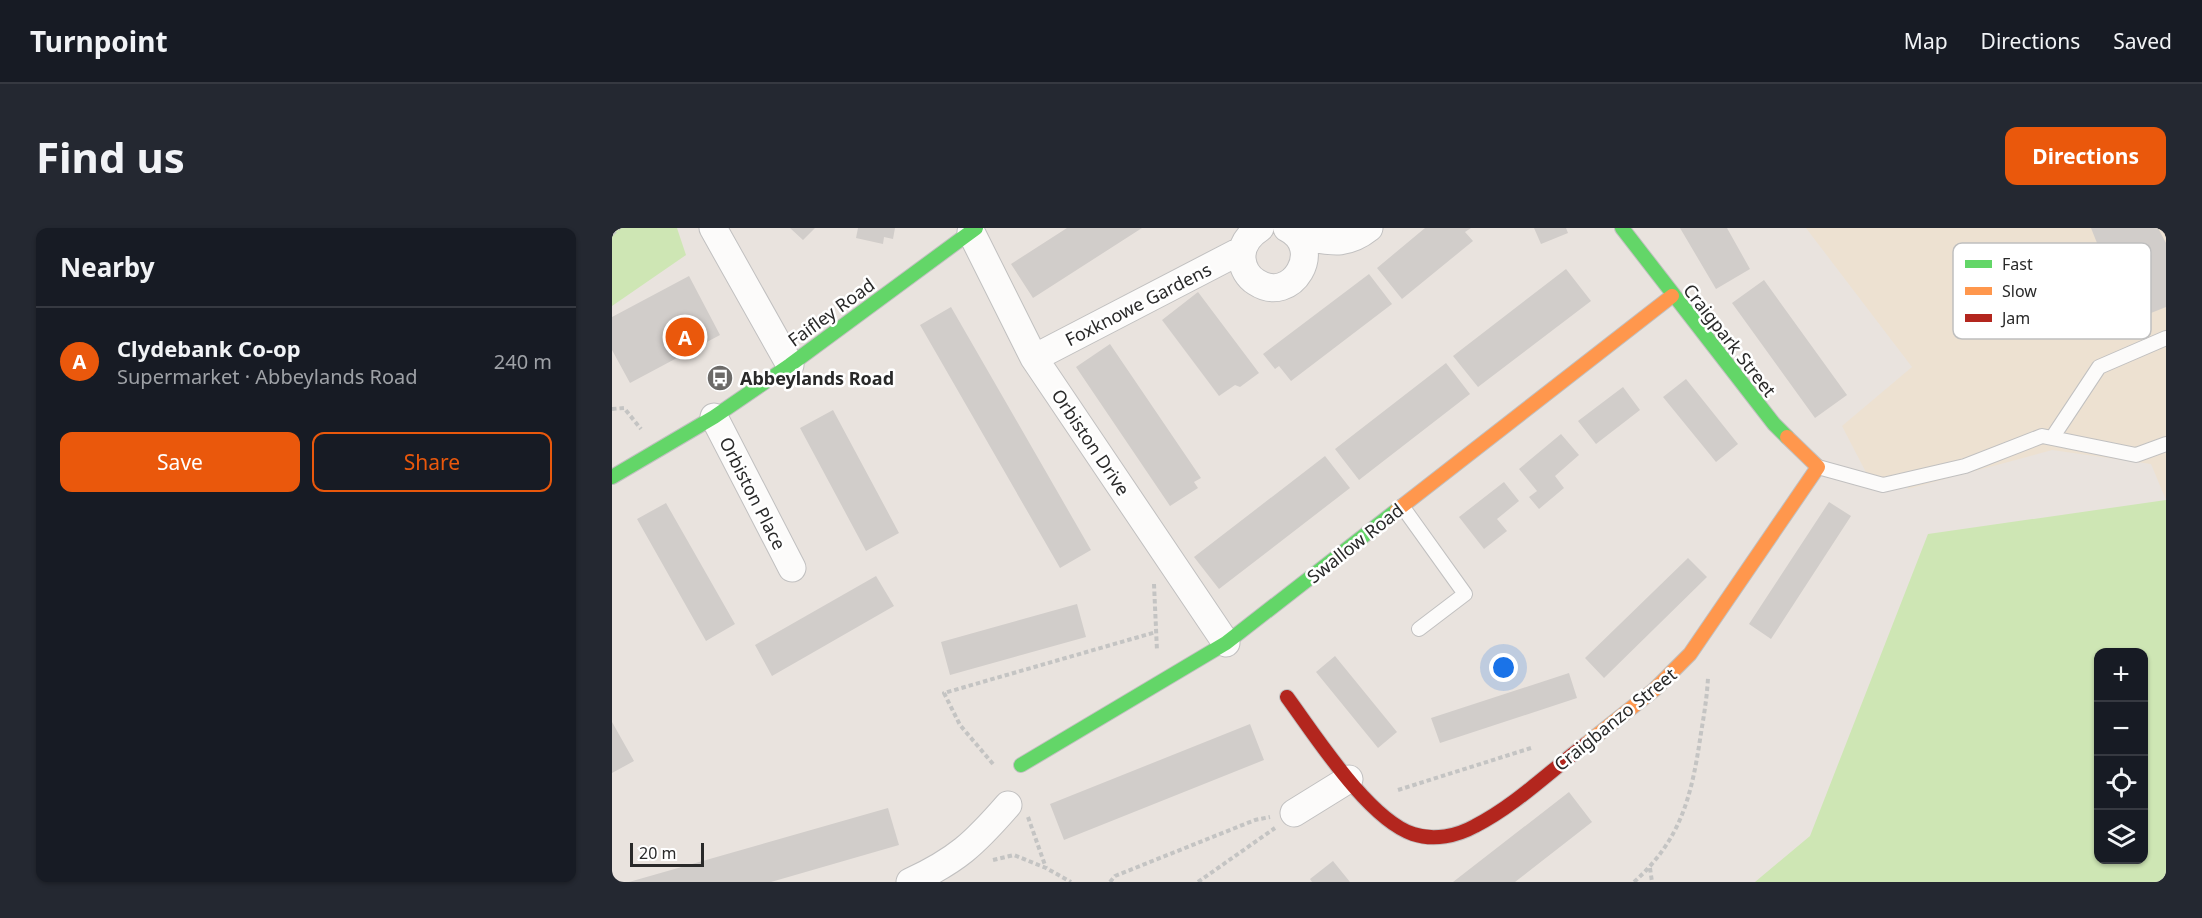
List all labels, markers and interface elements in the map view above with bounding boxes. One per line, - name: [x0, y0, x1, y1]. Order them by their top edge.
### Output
- text: Turnpoint: [30, 22, 168, 60]
- text: Map: [1904, 27, 1948, 55]
- text: Directions: [1981, 27, 2080, 55]
- text: Saved: [2113, 27, 2172, 55]
- button: Directions: [2005, 127, 2166, 185]
- text: Find us: [36, 128, 185, 185]
- legend: [1953, 243, 2151, 339]
- text: Nearby: [60, 249, 155, 285]
- text: Fast: [2002, 253, 2033, 275]
- street label: Foxknowe Gardens: [1061, 257, 1215, 351]
- street label: Faifley Road: [783, 272, 879, 352]
- street label: Craigpark Street: [1678, 278, 1782, 402]
- text: Slow: [2002, 280, 2037, 302]
- text: Jam: [2000, 307, 2030, 329]
- pin: A: [666, 314, 704, 360]
- text: Clydebank Co-op: [117, 333, 301, 363]
- text: A: [73, 348, 86, 375]
- text: 240 m: [494, 348, 552, 375]
- text: Supermarket · Abbeylands Road: [117, 363, 418, 390]
- bus stop icon: Abbeylands Road: [705, 363, 735, 393]
- place label: Abbeylands Road: [740, 366, 894, 390]
- street label: Orbiston Drive: [1047, 384, 1135, 500]
- button: Save: [60, 432, 300, 492]
- button: Share: [312, 432, 552, 492]
- street label: Orbiston Place: [714, 433, 792, 553]
- street label: Swallow Road: [1302, 498, 1408, 588]
- map controls: [2094, 648, 2148, 864]
- button: +: [2094, 648, 2148, 702]
- your location: [1489, 653, 1518, 682]
- street label: Craigbanzo Street: [1549, 662, 1682, 776]
- button: −: [2094, 702, 2148, 756]
- button: locate: [2094, 756, 2148, 810]
- button: layers: [2094, 810, 2148, 864]
- scale bar: [630, 840, 704, 868]
- text: 20 m: [639, 842, 676, 864]

